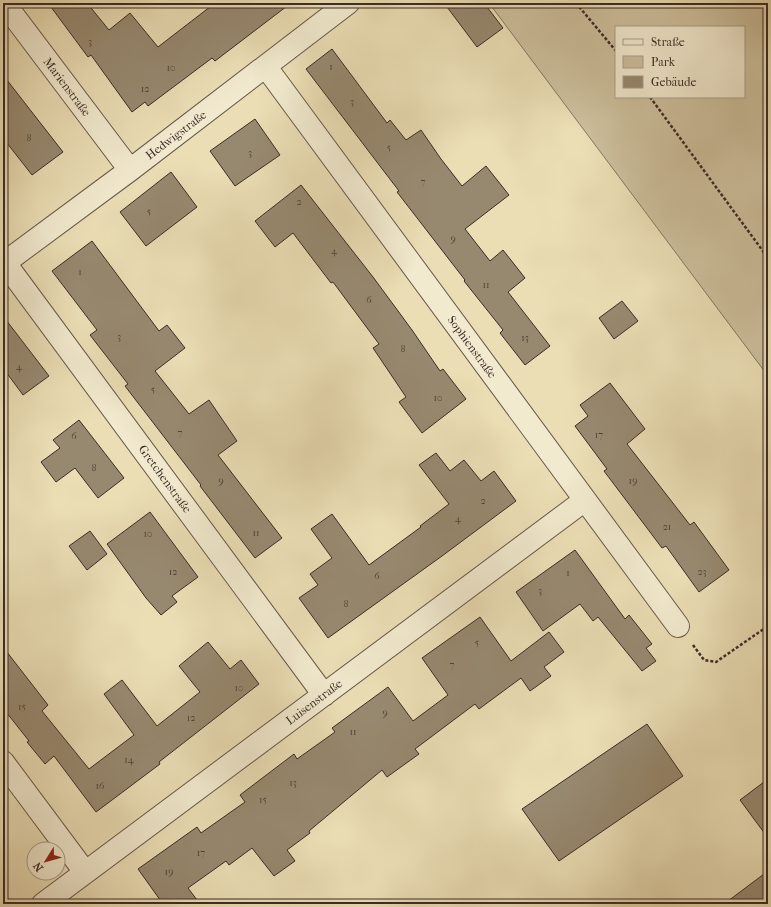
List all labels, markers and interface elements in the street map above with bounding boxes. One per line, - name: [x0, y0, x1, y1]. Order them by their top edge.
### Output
- legend: [615, 26, 745, 98]
- text: Straße: [651, 35, 685, 49]
- house number: 3: [88, 36, 92, 48]
- street label: Marienstraße: [40, 55, 94, 119]
- text: Park: [651, 55, 676, 69]
- house number: 1: [329, 61, 333, 73]
- house number: 10: [166, 62, 176, 74]
- text: Gebäude: [651, 75, 696, 89]
- house number: 12: [141, 83, 149, 95]
- house number: 3: [350, 96, 354, 108]
- street label: Hedwigstraße: [143, 108, 209, 162]
- house number: 8: [26, 132, 32, 144]
- house number: 5: [387, 142, 391, 154]
- house number: 3: [248, 147, 252, 159]
- house number: 7: [421, 176, 426, 188]
- house number: 2: [296, 196, 302, 208]
- house number: 5: [147, 206, 151, 218]
- house number: 9: [450, 233, 456, 245]
- house number: 4: [331, 245, 338, 257]
- house number: 1: [78, 266, 82, 278]
- house number: 11: [482, 279, 490, 291]
- house number: 6: [366, 294, 372, 306]
- street label: Sophienstraße: [445, 313, 499, 381]
- house number: 3: [117, 331, 121, 343]
- house number: 13: [521, 332, 529, 344]
- house number: 8: [400, 343, 406, 355]
- house number: 4: [16, 361, 23, 373]
- house number: 5: [151, 384, 155, 396]
- house number: 10: [433, 392, 443, 404]
- house number: 7: [178, 427, 183, 439]
- house number: 17: [595, 429, 603, 441]
- house number: 6: [71, 430, 77, 442]
- street label: Gretchenstraße: [136, 442, 194, 516]
- house number: 8: [91, 462, 97, 474]
- house number: 9: [218, 475, 224, 487]
- house number: 19: [629, 475, 637, 487]
- house number: 2: [480, 495, 486, 507]
- house number: 4: [455, 513, 462, 525]
- house number: 21: [663, 521, 671, 533]
- house number: 11: [252, 527, 260, 539]
- house number: 10: [143, 528, 153, 540]
- house number: 12: [169, 566, 177, 578]
- house number: 23: [697, 566, 707, 578]
- house number: 1: [566, 567, 570, 579]
- house number: 6: [374, 570, 380, 582]
- house number: 3: [538, 585, 542, 597]
- house number: 8: [343, 598, 349, 610]
- house number: 5: [475, 637, 479, 649]
- house number: 7: [450, 659, 455, 671]
- street label: Luisenstraße: [283, 676, 345, 728]
- house number: 10: [234, 682, 244, 694]
- house number: 15: [18, 701, 26, 713]
- house number: 9: [382, 707, 388, 719]
- house number: 12: [187, 712, 195, 724]
- house number: 11: [349, 726, 357, 738]
- house number: 14: [124, 754, 135, 766]
- house number: 13: [289, 777, 297, 789]
- house number: 16: [96, 780, 105, 792]
- house number: 15: [259, 794, 267, 806]
- north arrow: [26, 841, 66, 881]
- house number: 17: [197, 847, 205, 859]
- text: N: [30, 859, 46, 874]
- house number: 19: [165, 866, 173, 878]

